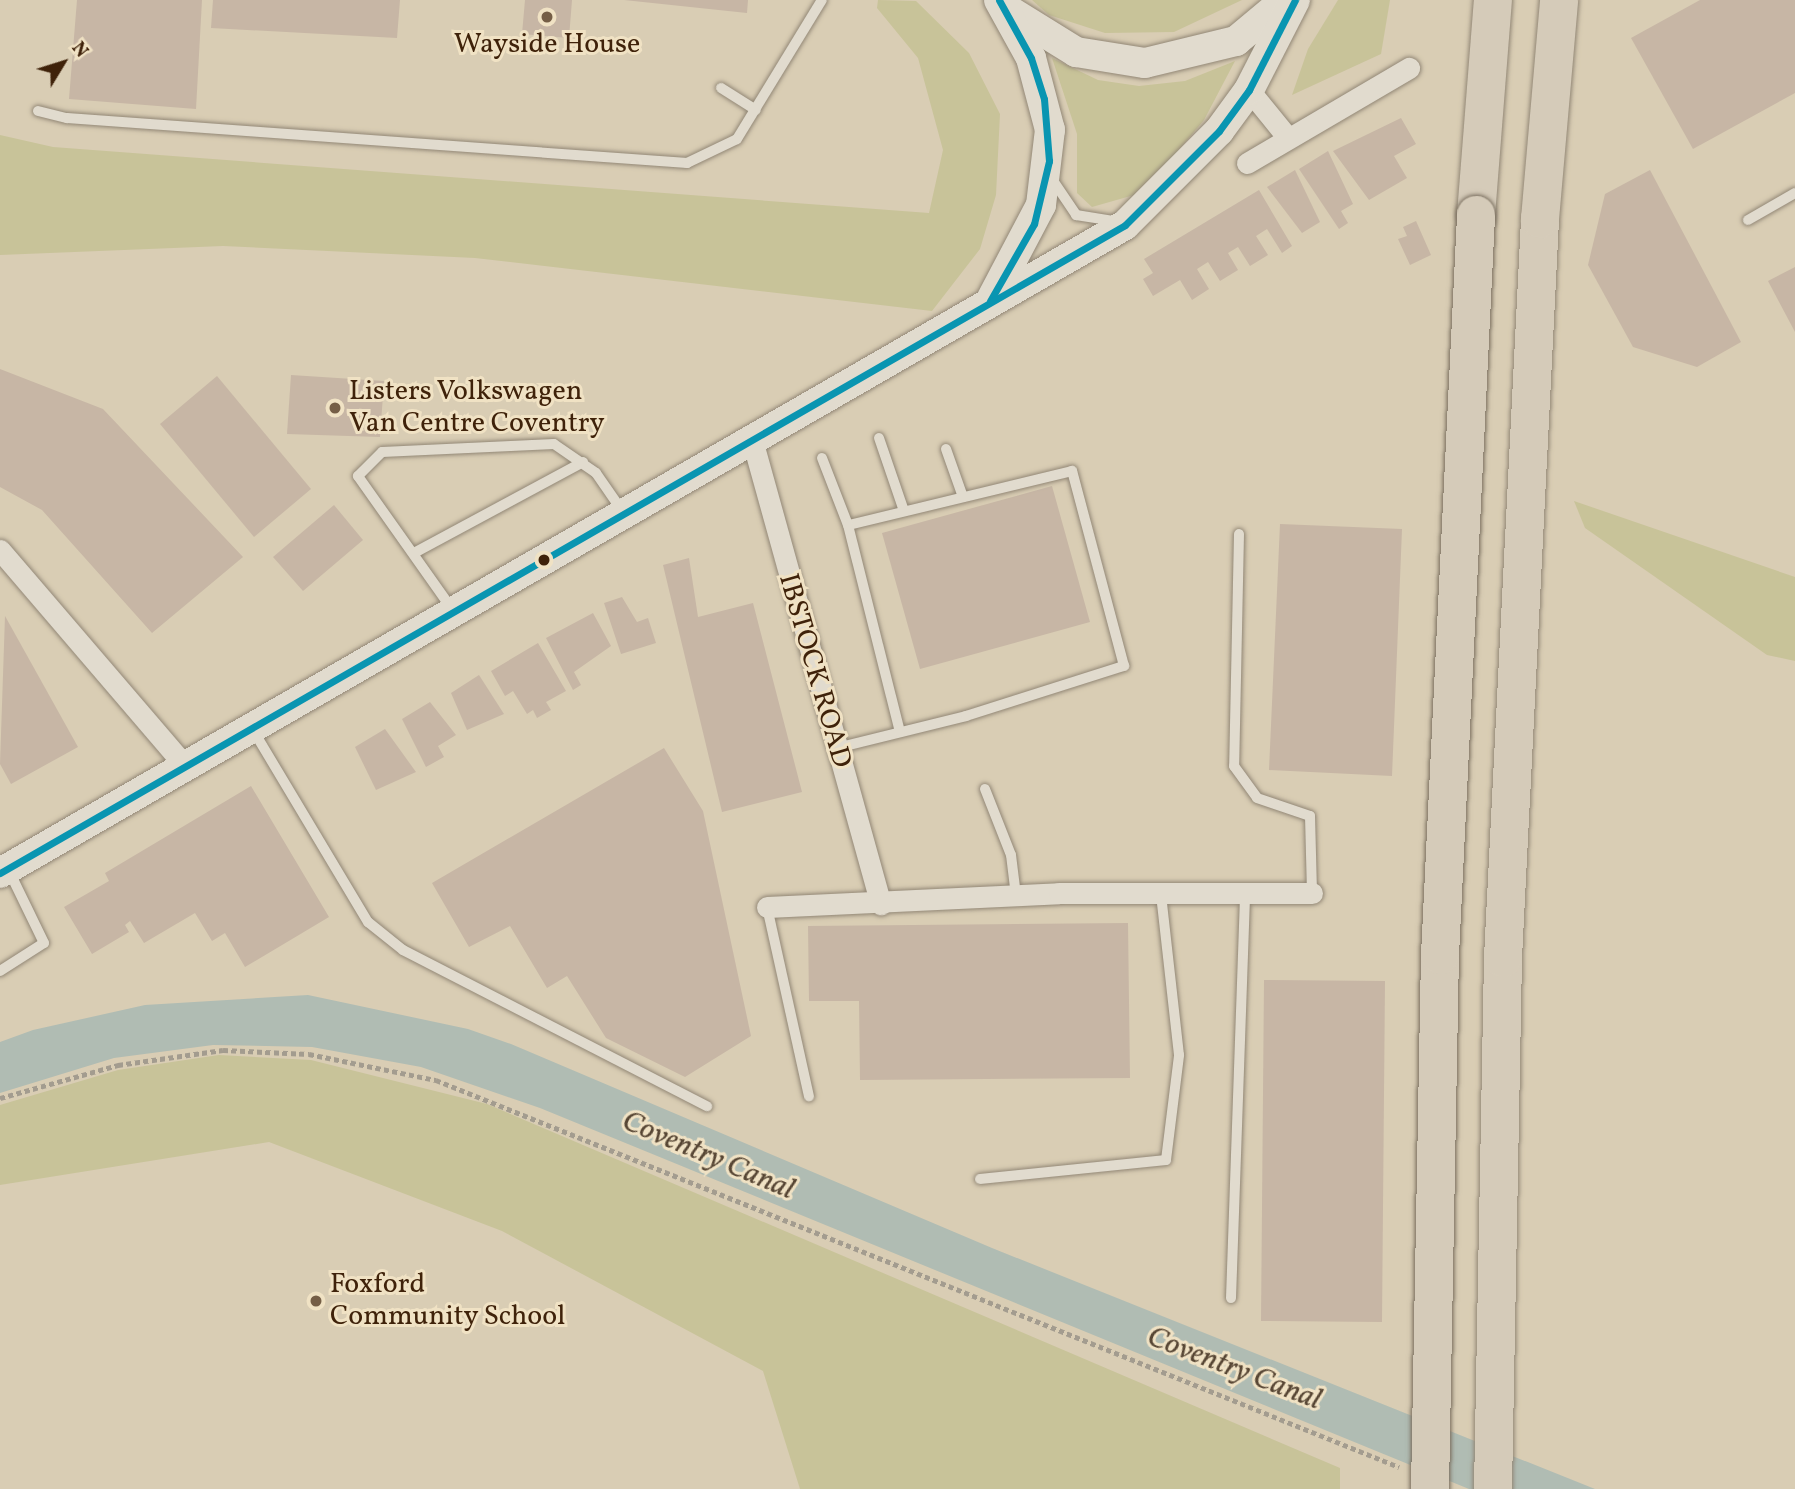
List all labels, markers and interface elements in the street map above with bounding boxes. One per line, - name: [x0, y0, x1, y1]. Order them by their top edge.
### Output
- marker: Wayside House: [539, 9, 555, 25]
- north arrow: [28, 28, 98, 98]
- place label: Wayside House: [454, 28, 640, 62]
- text: N: [65, 37, 94, 64]
- place label: Listers Volkswagen Van Centre Coventry: [349, 375, 605, 441]
- marker: Listers Volkswagen Van Centre Coventry: [327, 400, 343, 416]
- unlabelled marker: [537, 553, 551, 567]
- street label: IBSTOCK ROAD: [770, 570, 858, 772]
- water label: Coventry Canal: [616, 1104, 800, 1208]
- place label: Foxford Community School: [330, 1268, 566, 1334]
- marker: Foxford Community School: [308, 1293, 324, 1309]
- water label: Coventry Canal: [1142, 1319, 1326, 1419]

